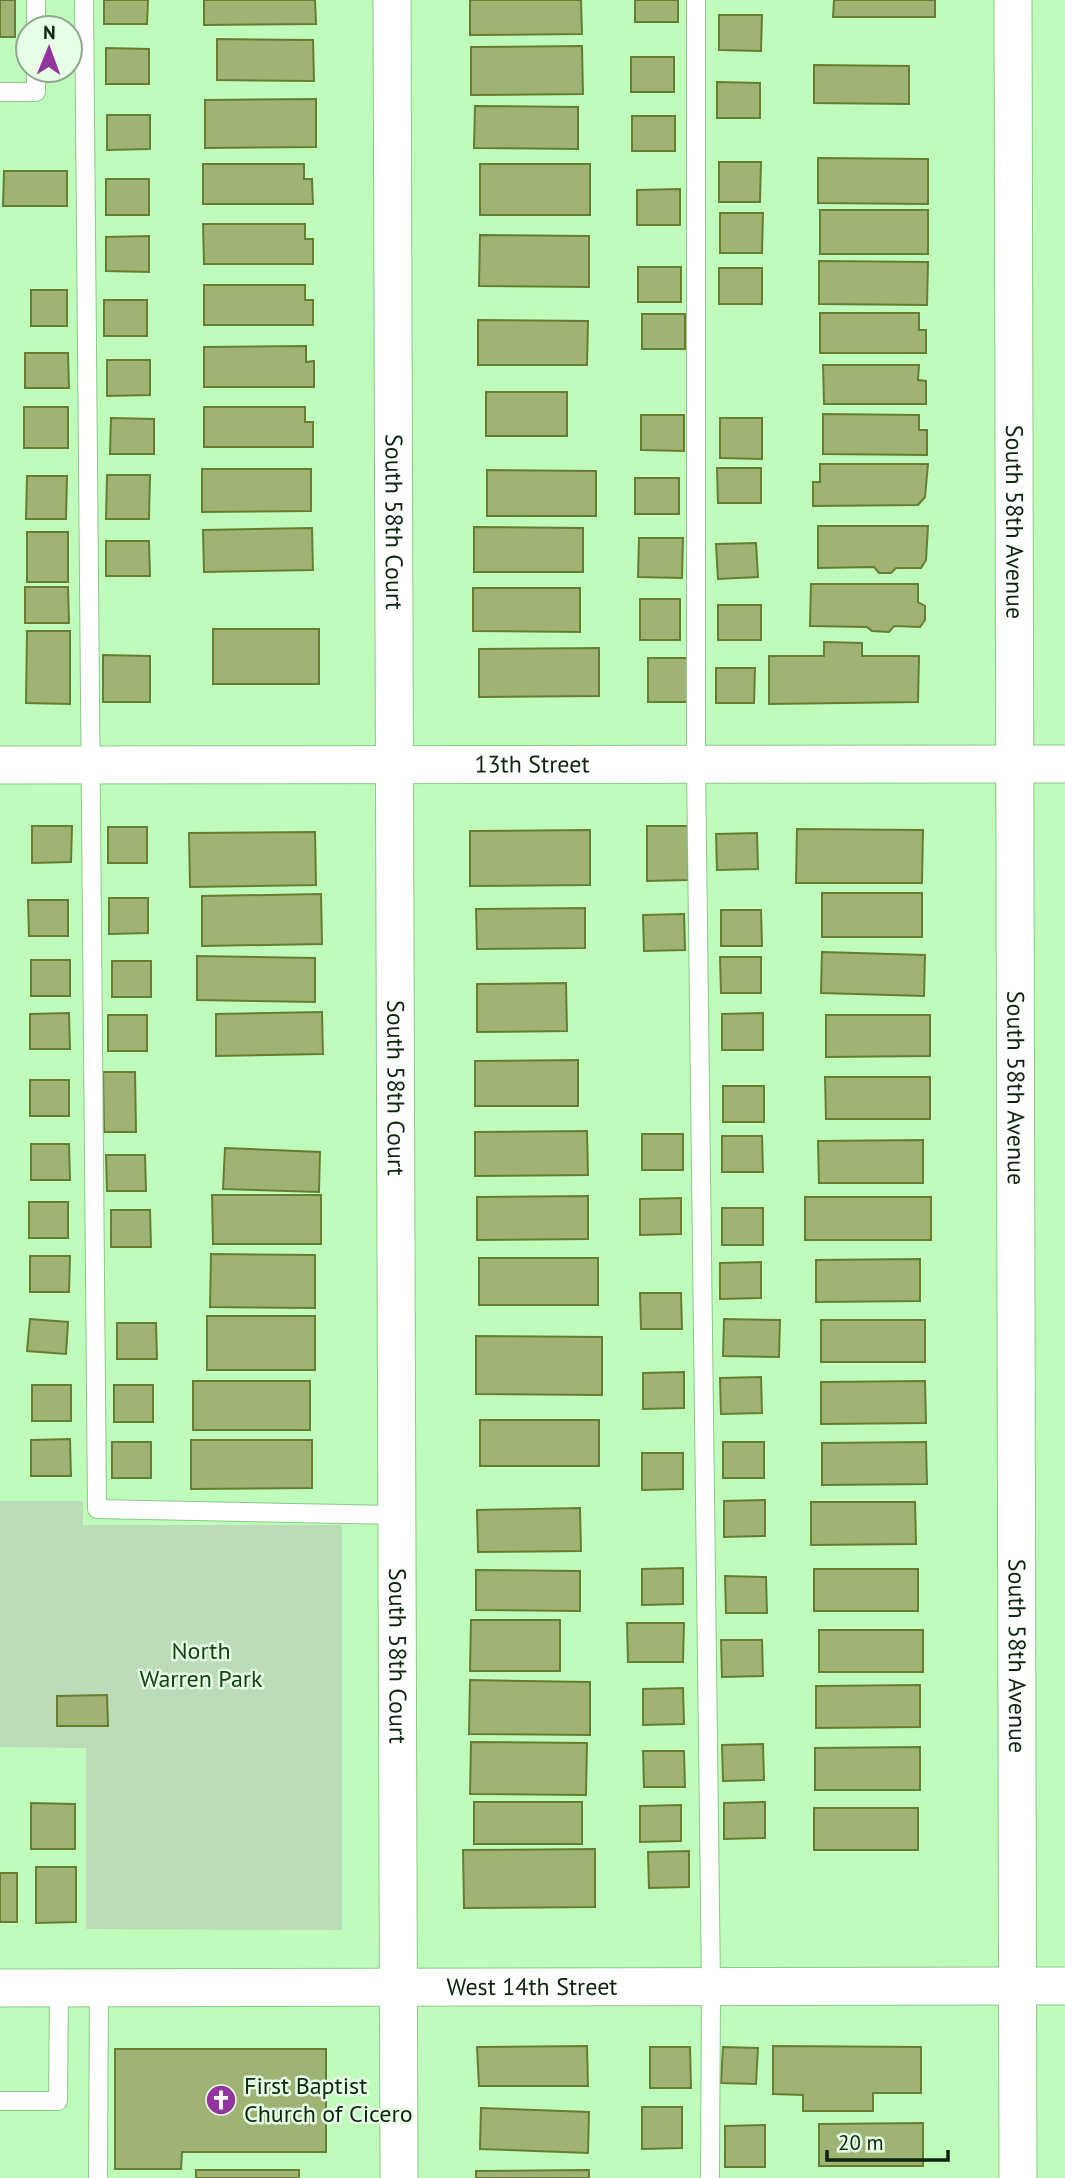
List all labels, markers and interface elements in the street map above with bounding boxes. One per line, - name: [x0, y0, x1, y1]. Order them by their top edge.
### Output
- north arrow: [14, 14, 84, 84]
- text: N: [43, 20, 56, 44]
- street label: South 58th Avenue: [999, 425, 1030, 619]
- street label: South 58th Court: [378, 434, 410, 610]
- street label: 13th Street: [474, 748, 590, 780]
- street label: South 58th Avenue: [1000, 991, 1032, 1185]
- street label: South 58th Court: [380, 1000, 412, 1176]
- street label: South 58th Avenue: [1002, 1559, 1033, 1753]
- street label: South 58th Court: [382, 1568, 414, 1744]
- park label: North Warren Park: [140, 1635, 263, 1694]
- street label: West 14th Street: [446, 1971, 618, 2002]
- place label: First Baptist Church of Cicero: [244, 2070, 413, 2129]
- church icon: First Baptist Church of Cicero: [204, 2083, 238, 2117]
- scale bar: [827, 2118, 948, 2162]
- text: 20 m: [838, 2129, 884, 2156]

